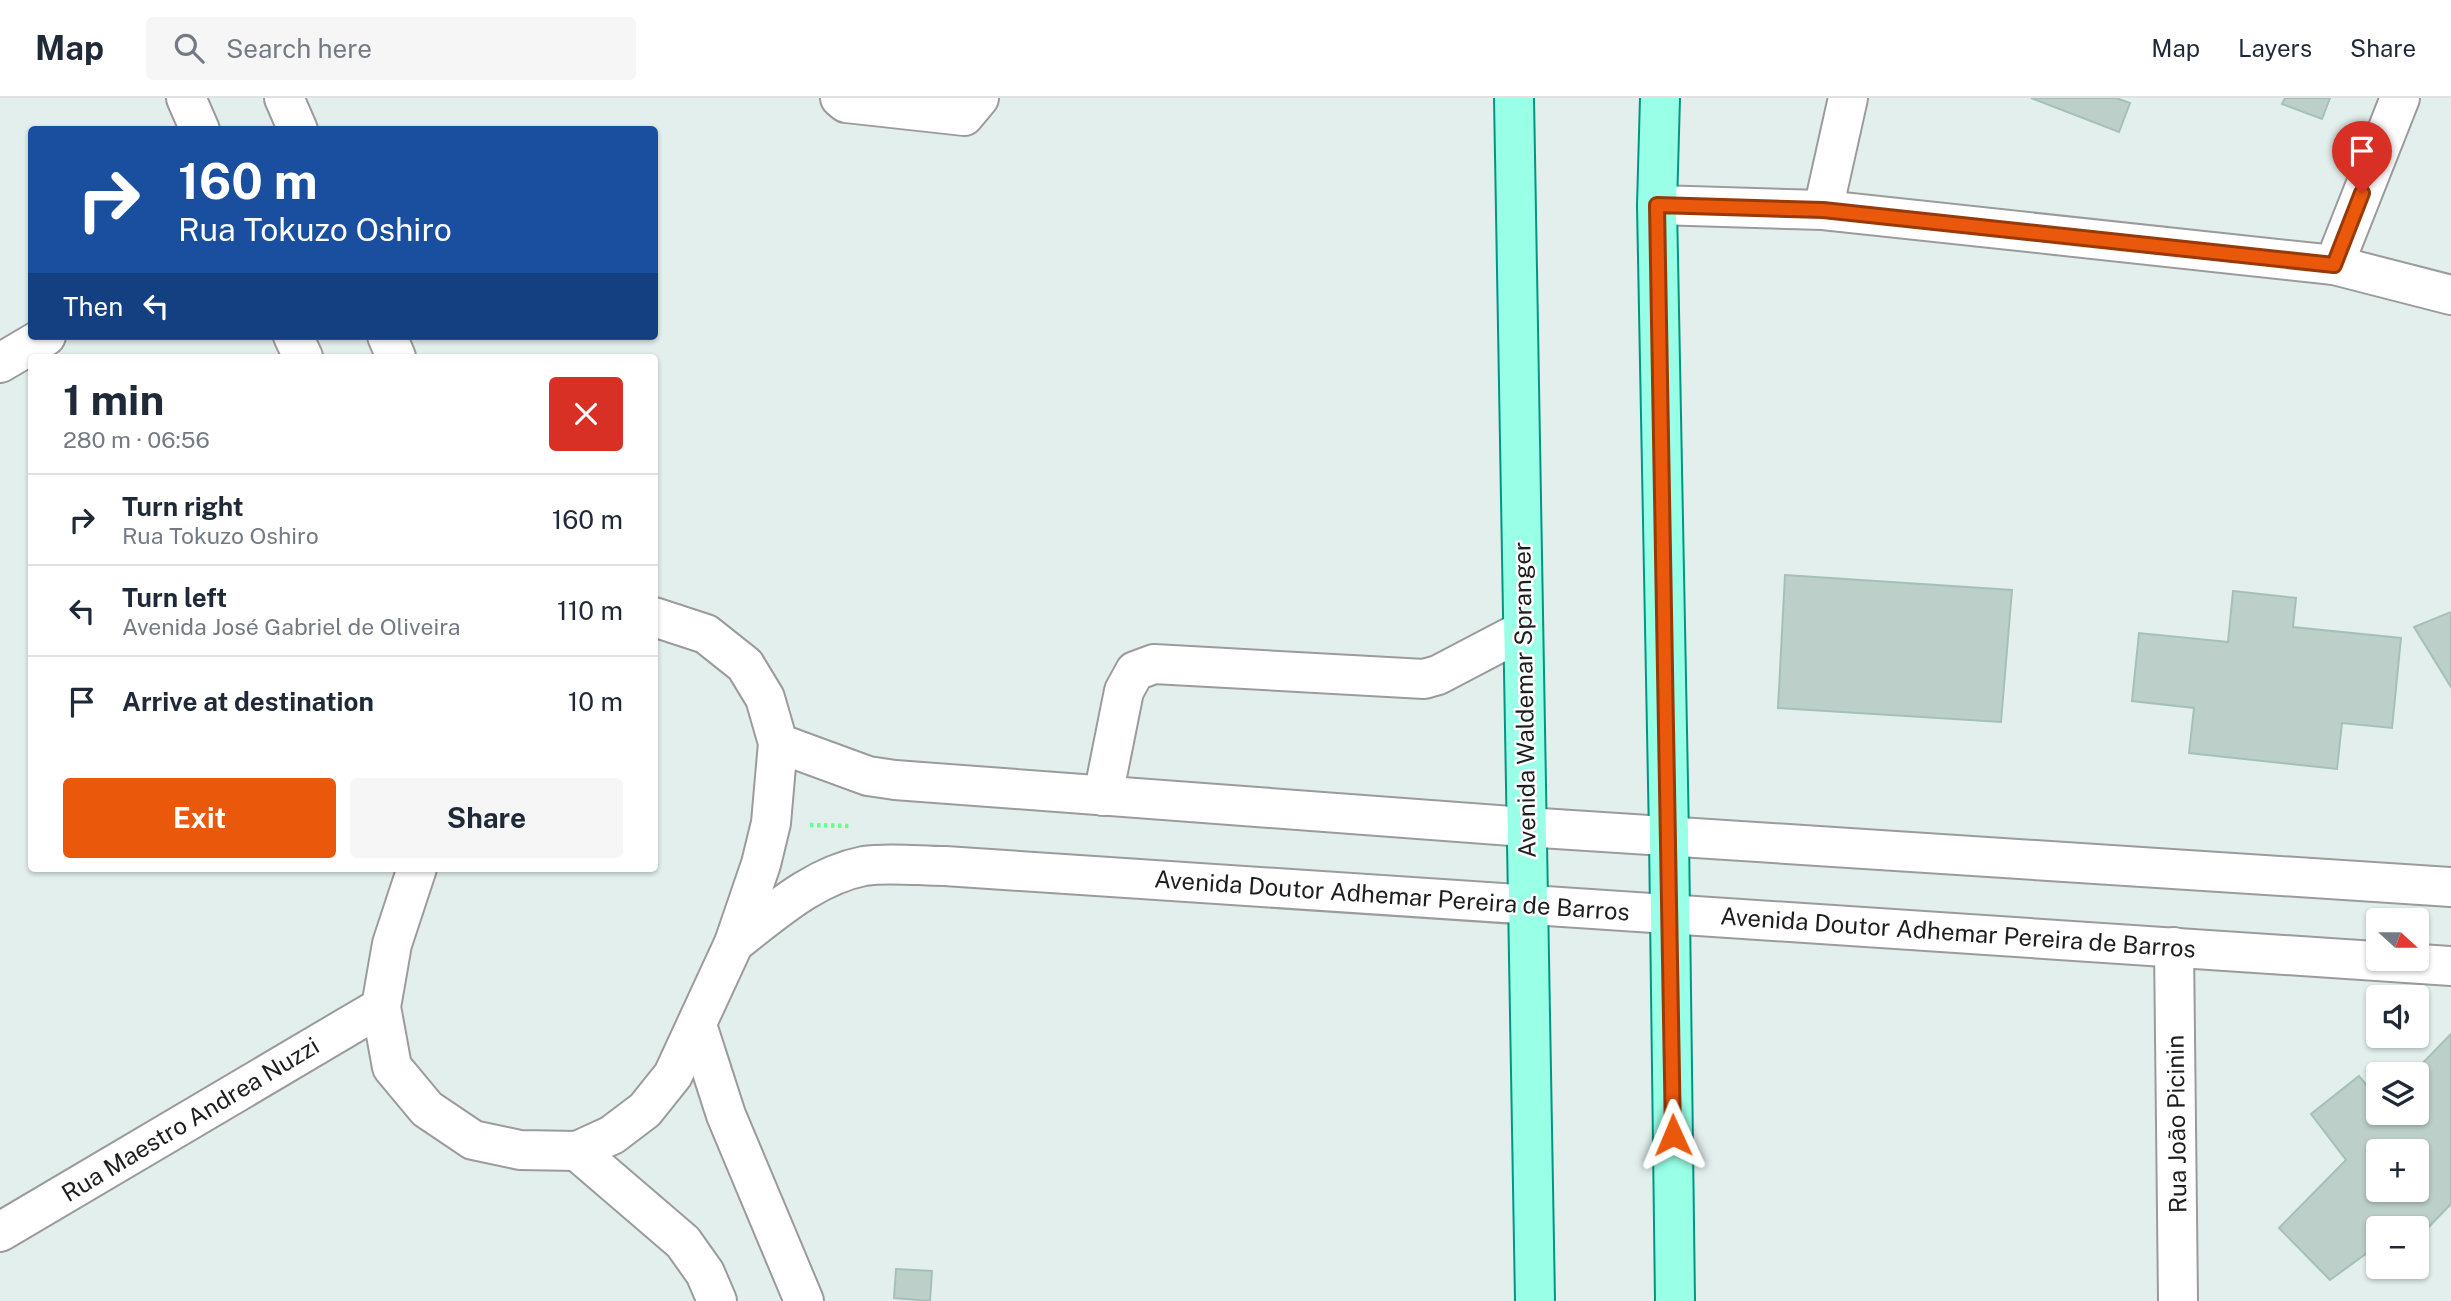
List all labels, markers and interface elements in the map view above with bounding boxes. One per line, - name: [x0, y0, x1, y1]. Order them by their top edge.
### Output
- search box: [146, 17, 636, 80]
- text: Map: [35, 29, 104, 67]
- icon: search: [170, 29, 208, 67]
- text: Search here: [226, 33, 372, 64]
- text: Map: [2151, 34, 2200, 62]
- text: Layers: [2238, 34, 2312, 62]
- text: Share: [2350, 34, 2416, 62]
- pin: [2332, 121, 2392, 193]
- icon: arrive: [2343, 132, 2381, 170]
- text: 160 m: [178, 152, 318, 210]
- icon: right: [63, 154, 154, 245]
- text: Rua Tokuzo Oshiro: [178, 211, 452, 248]
- icon: left: [137, 287, 175, 325]
- text: Then: [63, 291, 123, 322]
- text: 1 min: [63, 375, 164, 424]
- button: close: [549, 377, 623, 451]
- text: 280 m · 06:56: [63, 426, 210, 453]
- text: Turn right: [122, 491, 244, 522]
- icon: right: [63, 501, 101, 539]
- text: 160 m: [552, 504, 623, 535]
- text: Rua Tokuzo Oshiro: [122, 522, 319, 549]
- street label: Avenida Waldemar Spranger: [1507, 541, 1541, 859]
- text: Turn left: [122, 582, 227, 613]
- icon: left: [63, 592, 101, 630]
- text: 110 m: [557, 595, 623, 626]
- text: Avenida José Gabriel de Oliveira: [122, 613, 461, 640]
- icon: arrive: [63, 683, 101, 721]
- text: Arrive at destination: [122, 686, 374, 717]
- text: 10 m: [568, 686, 623, 717]
- button: Exit: [63, 778, 336, 858]
- button: Share: [350, 778, 623, 858]
- street label: Avenida Doutor Adhemar Pereira de Barros: [1153, 864, 1631, 926]
- street label: Avenida Doutor Adhemar Pereira de Barros: [1719, 901, 2197, 963]
- north arrow: [2366, 908, 2429, 971]
- map controls: [2366, 908, 2429, 1279]
- button: sound: [2366, 985, 2429, 1048]
- street label: Rua Maestro Andrea Nuzzi: [56, 1031, 324, 1207]
- street label: Rua João Picinin: [2160, 1035, 2192, 1213]
- button: layers: [2366, 1062, 2429, 1125]
- position arrow: [1636, 1098, 1710, 1172]
- button: +: [2366, 1139, 2429, 1202]
- button: −: [2366, 1216, 2429, 1279]

